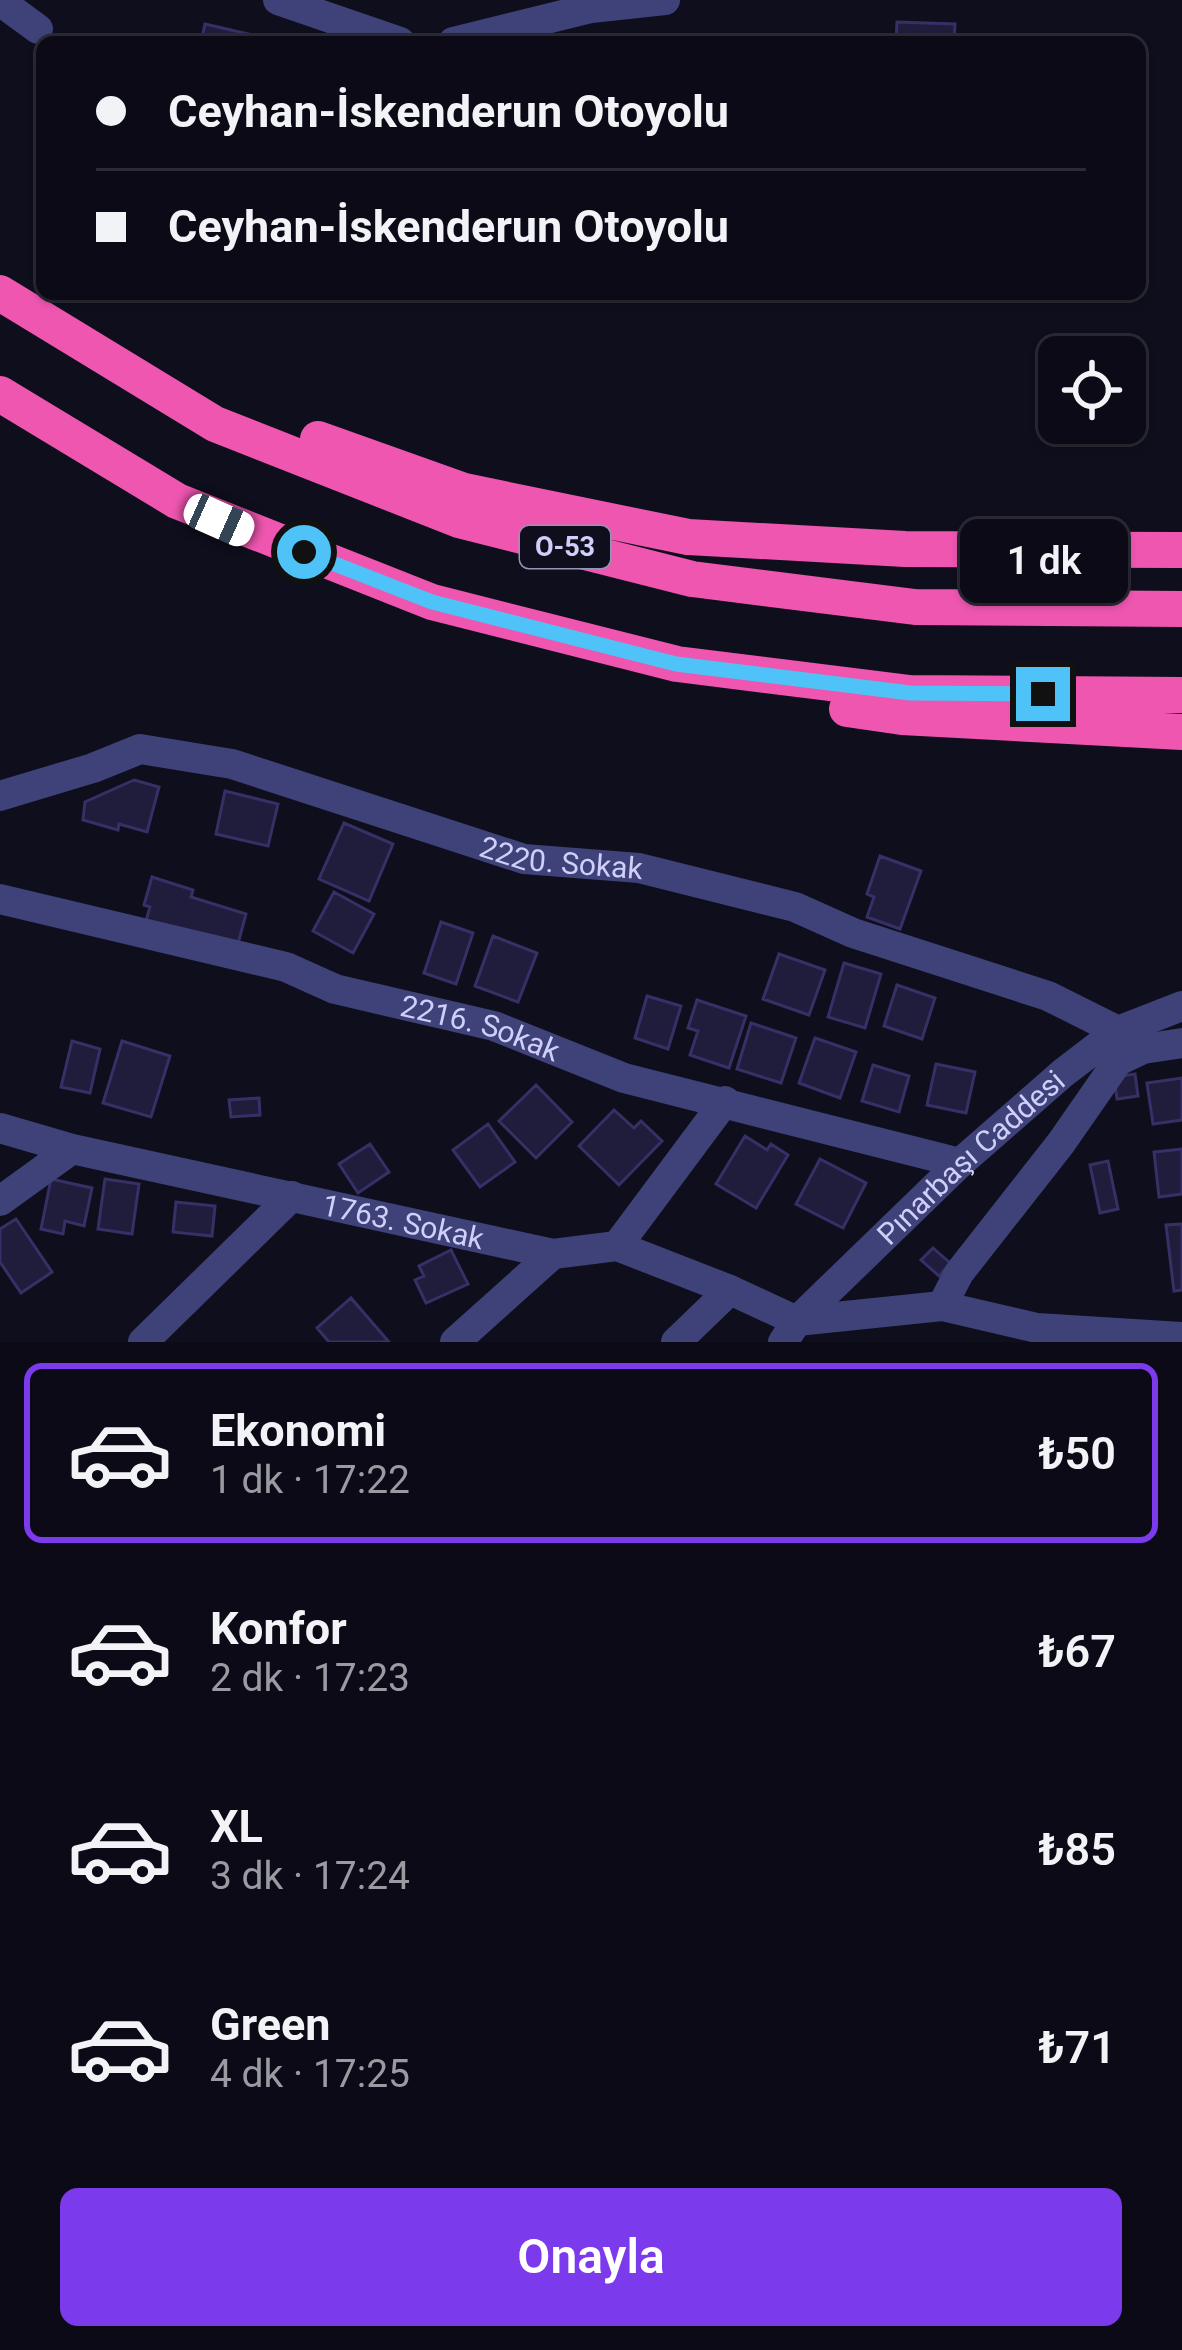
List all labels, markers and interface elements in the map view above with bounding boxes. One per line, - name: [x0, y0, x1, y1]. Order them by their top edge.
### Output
- text: Ceyhan-İskenderun Otoyolu: [168, 85, 729, 138]
- text: Ceyhan-İskenderun Otoyolu: [168, 200, 729, 253]
- map controls: [1038, 336, 1146, 444]
- button: locate: [1038, 336, 1146, 444]
- car: [179, 489, 259, 551]
- callout: 1 dk: [959, 520, 1127, 604]
- route start: [277, 525, 331, 579]
- road number: O-53: [520, 526, 610, 568]
- text: 1 dk: [1007, 538, 1081, 584]
- route end: [1016, 667, 1070, 721]
- street label: 2220. Sokak: [475, 828, 645, 886]
- street label: 2216. Sokak: [397, 987, 566, 1068]
- street label: Pınarbaşı Caddesi: [870, 1063, 1071, 1251]
- street label: 1763. Sokak: [319, 1187, 488, 1256]
- icon: car: [66, 1399, 174, 1507]
- text: Ekonomi: [210, 1404, 386, 1457]
- text: ₺50: [1038, 1427, 1116, 1480]
- text: 1 dk · 17:22: [210, 1457, 410, 1503]
- icon: car: [66, 1597, 174, 1705]
- text: Konfor: [210, 1602, 347, 1655]
- text: ₺67: [1038, 1625, 1116, 1678]
- text: 2 dk · 17:23: [210, 1655, 410, 1701]
- icon: car: [66, 1795, 174, 1903]
- text: XL: [210, 1800, 263, 1853]
- text: ₺85: [1038, 1823, 1116, 1876]
- text: 3 dk · 17:24: [210, 1853, 410, 1899]
- icon: car: [66, 1993, 174, 2101]
- text: Green: [210, 1998, 331, 2051]
- text: ₺71: [1038, 2021, 1116, 2074]
- text: 4 dk · 17:25: [210, 2051, 410, 2097]
- button: Onayla: [60, 2188, 1122, 2326]

